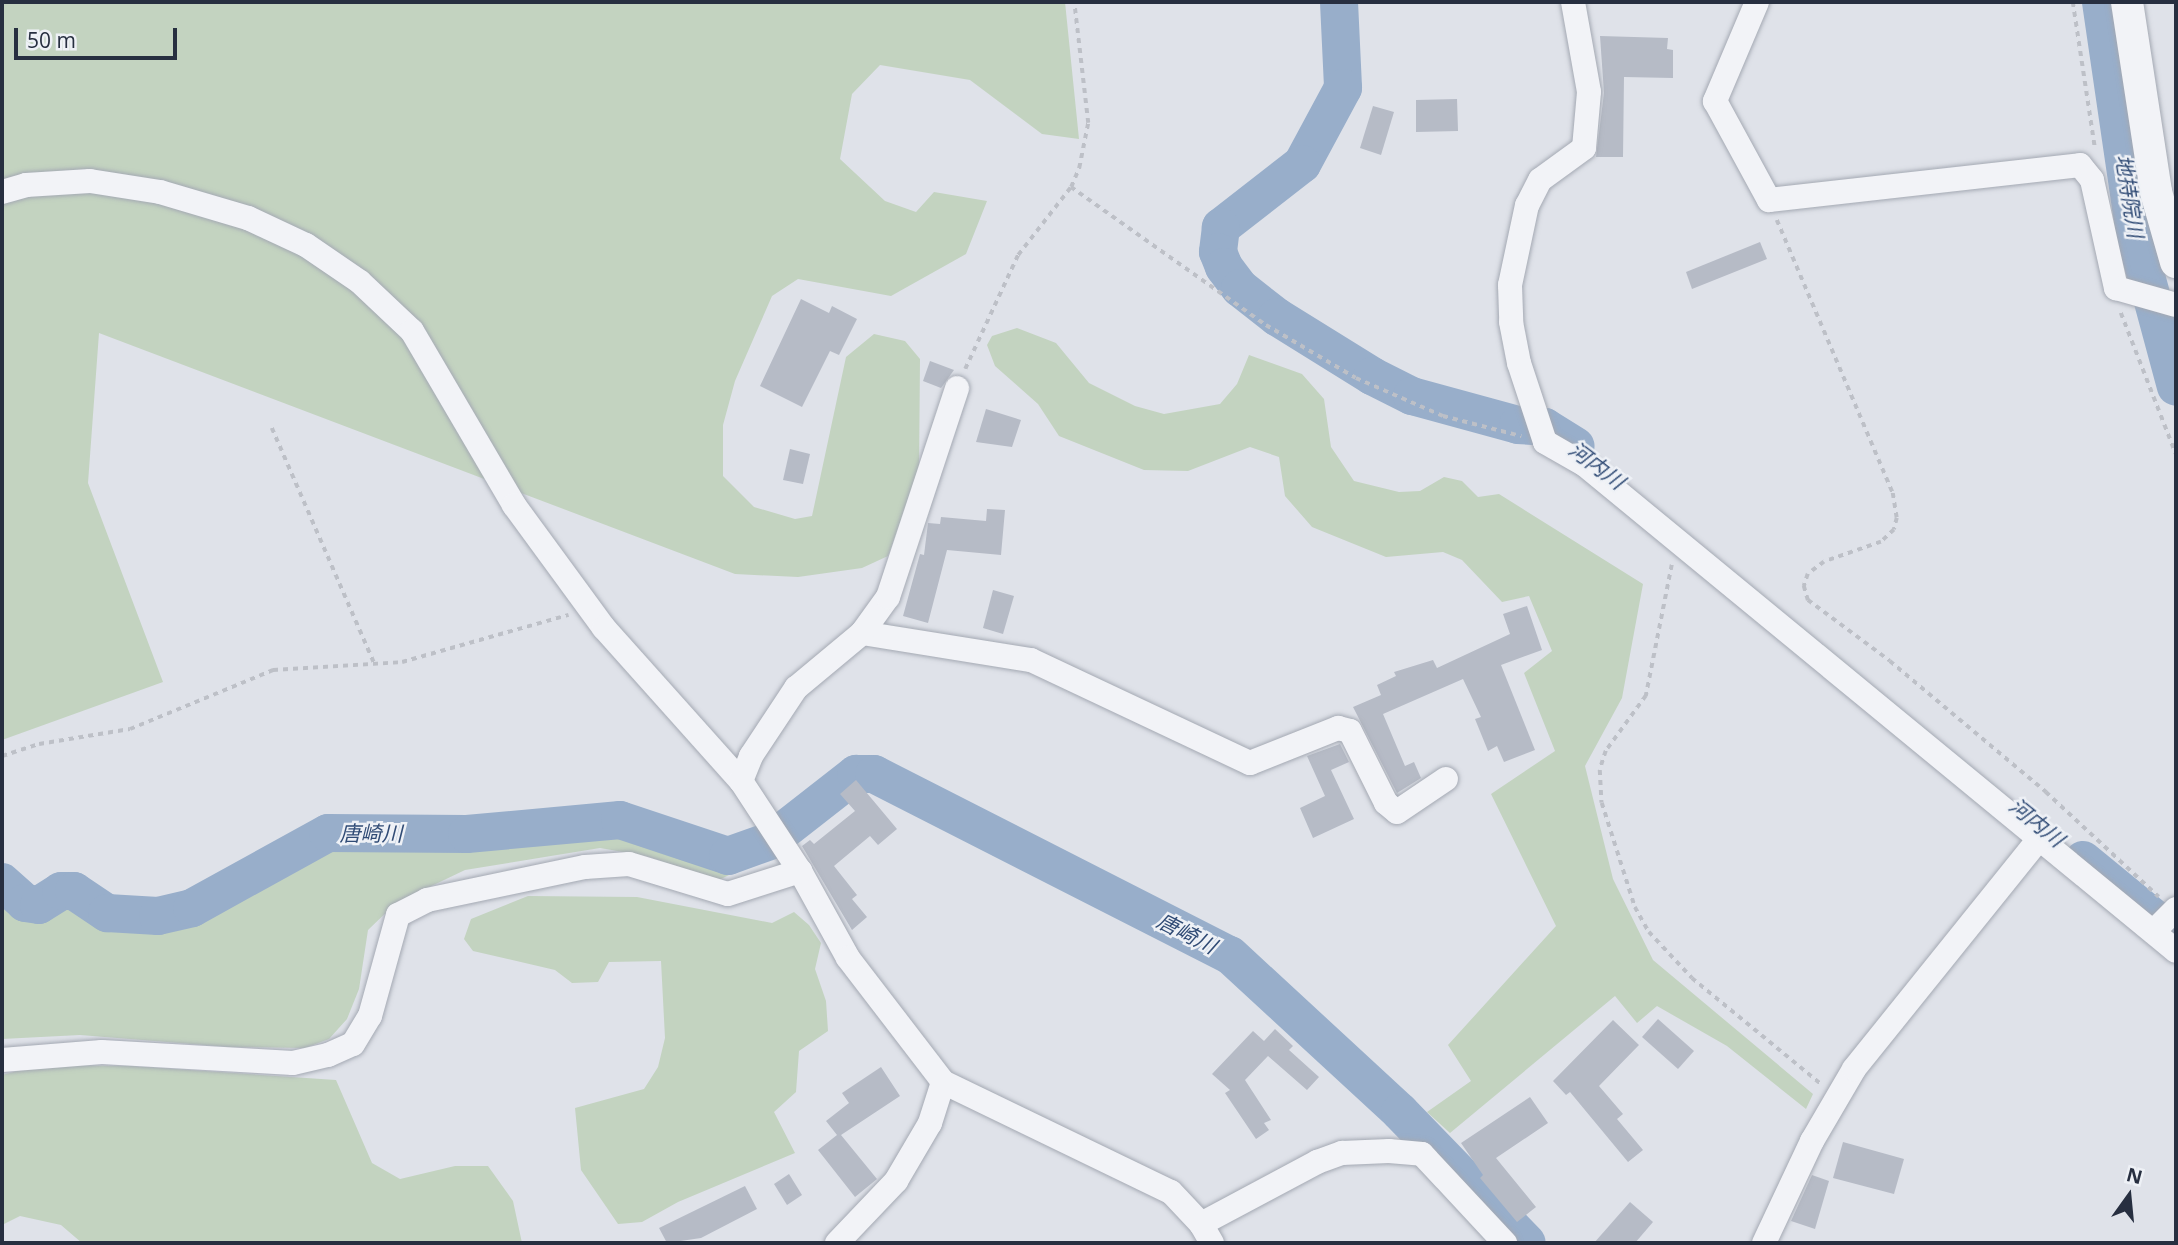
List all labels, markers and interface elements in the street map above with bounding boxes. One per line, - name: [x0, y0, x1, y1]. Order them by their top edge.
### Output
- scale bar: [18, 14, 180, 58]
- text: 50 m: [27, 26, 76, 54]
- water label: 地持院川: [2111, 153, 2149, 239]
- water label: 河内川: [1564, 436, 1630, 494]
- water label: 河内川: [2005, 792, 2069, 852]
- water label: 唐崎川: [340, 820, 402, 846]
- water label: 唐崎川: [1153, 907, 1221, 959]
- north arrow: [2094, 1161, 2164, 1231]
- text: N: [2124, 1161, 2145, 1190]

